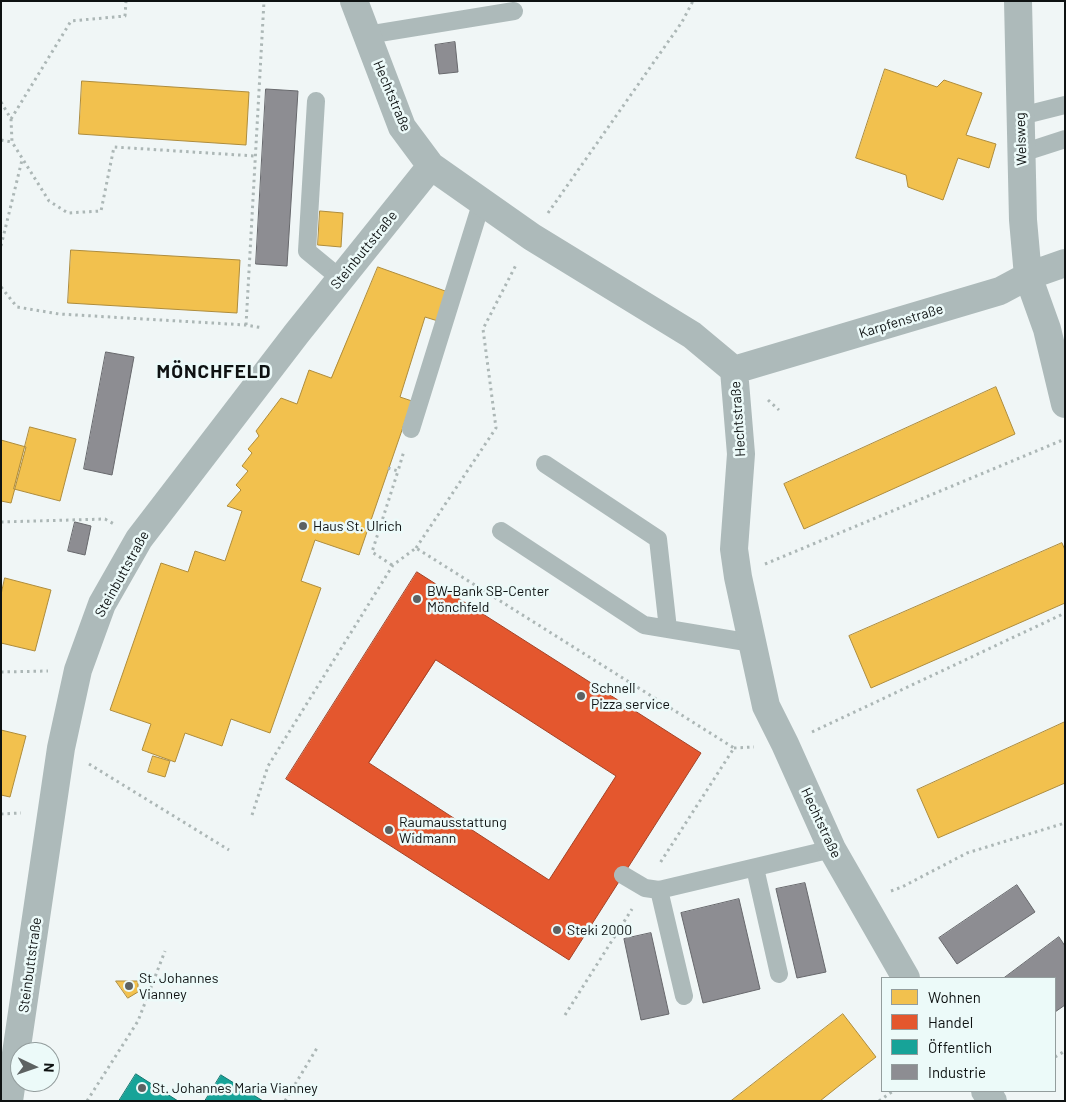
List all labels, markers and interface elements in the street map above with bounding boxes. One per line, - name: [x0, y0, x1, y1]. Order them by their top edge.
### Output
- street label: Hechtstraße: [369, 58, 415, 134]
- street label: Welsweg: [1012, 112, 1030, 166]
- street label: Steinbuttstraße: [327, 207, 401, 293]
- street label: Karpfenstraße: [857, 300, 945, 342]
- district label: MÖNCHFELD: [155, 361, 273, 383]
- street label: Hechtstraße: [727, 381, 749, 457]
- place label: Haus St. Ulrich: [313, 518, 402, 534]
- marker: Haus St. Ulrich: [297, 520, 309, 532]
- street label: Steinbuttstraße: [91, 528, 153, 620]
- place label: BW-Bank SB-Center Mönchfeld: [427, 583, 549, 616]
- marker: BW-Bank SB-Center Mönchfeld: [411, 593, 423, 605]
- place label: Schnell Pizza service: [591, 680, 670, 712]
- marker: Schnell Pizza service: [575, 690, 587, 702]
- street label: Hechtstraße: [797, 785, 845, 861]
- place label: Raumausstattung Widmann: [399, 814, 507, 846]
- marker: Raumausstattung Widmann: [383, 824, 395, 836]
- street label: Steinbuttstraße: [15, 916, 45, 1014]
- place label: Steki 2000: [567, 922, 632, 938]
- marker: Steki 2000: [551, 924, 563, 936]
- place label: St. Johannes Vianney: [139, 970, 218, 1002]
- legend: [881, 977, 1056, 1092]
- marker: St. Johannes Vianney: [123, 980, 135, 992]
- text: Wohnen: [928, 988, 981, 1006]
- text: Handel: [928, 1013, 973, 1031]
- text: Öffentlich: [928, 1038, 992, 1056]
- north arrow: [10, 1042, 60, 1092]
- text: N: [41, 1063, 58, 1073]
- text: Industrie: [928, 1063, 986, 1081]
- place label: St. Johannes Maria Vianney: [152, 1080, 318, 1096]
- marker: St. Johannes Maria Vianney: [136, 1082, 148, 1094]

